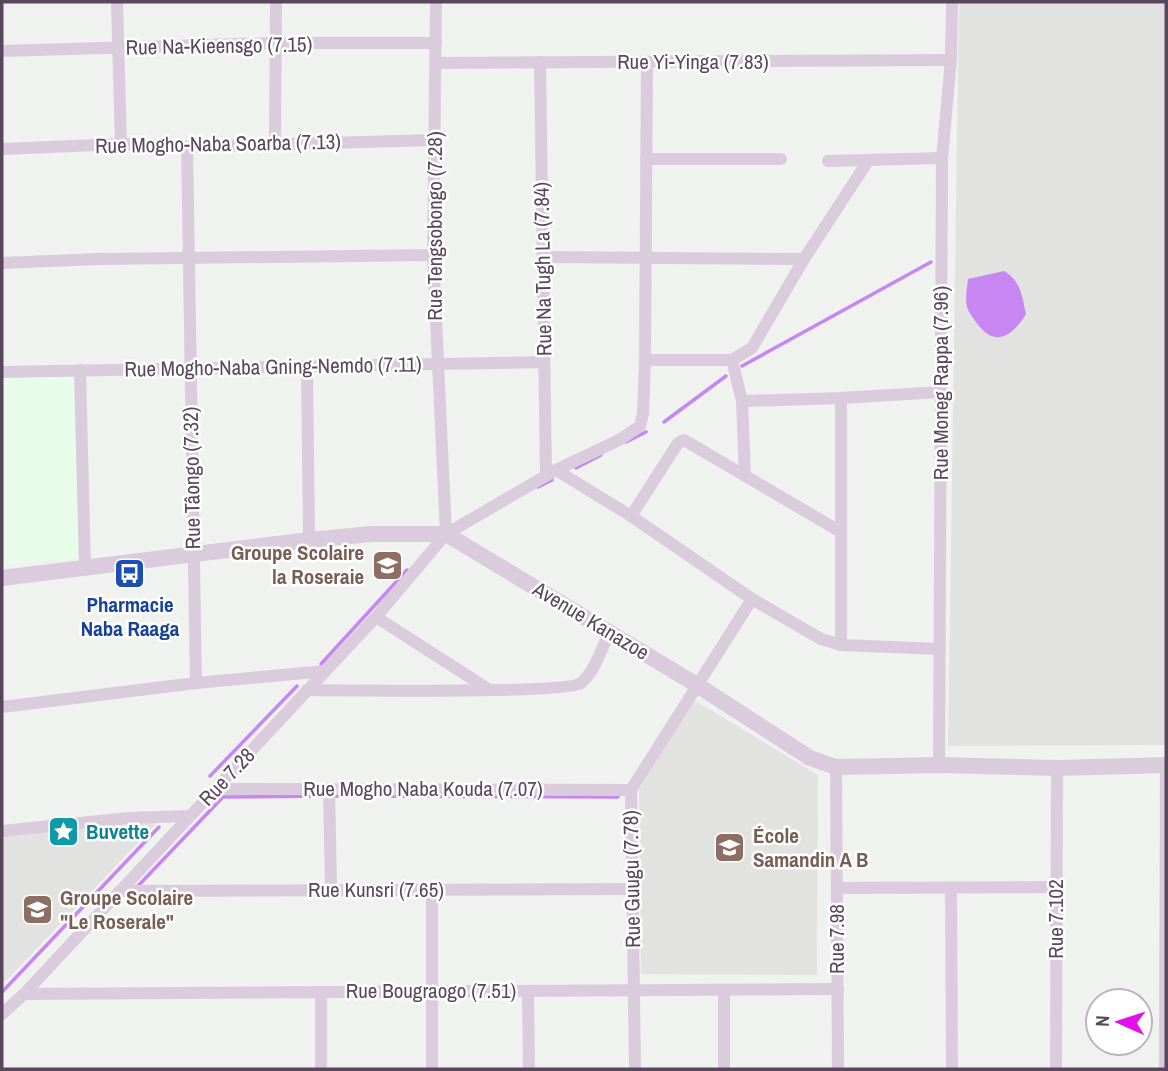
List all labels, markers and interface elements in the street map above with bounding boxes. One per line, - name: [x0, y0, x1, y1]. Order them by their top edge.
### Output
- street label: Rue Na-Kieensgo (7.15): [125, 29, 313, 62]
- street label: Rue Yi-Yinga (7.83): [617, 47, 769, 76]
- street label: Rue Mogho-Naba Soarba (7.13): [95, 127, 341, 160]
- street label: Rue Tengsobongo (7.28): [420, 131, 449, 321]
- street label: Rue Na Tugh La (7.84): [526, 182, 559, 356]
- street label: Rue Moneg Rappa (7.96): [926, 286, 955, 480]
- street label: Rue Mogho-Naba Gning-Nemdo (7.11): [124, 349, 422, 384]
- street label: Rue Tâongo (7.32): [176, 406, 207, 550]
- place label: Groupe Scolaire la Roseraie: [231, 538, 364, 591]
- school or university icon: Groupe Scolaire la Roseraie: [370, 548, 404, 582]
- bus stop icon: Pharmacie Naba Raaga: [113, 556, 147, 590]
- street label: Avenue Kanazoe: [527, 574, 655, 667]
- place label: Pharmacie Naba Raaga: [81, 590, 180, 643]
- street label: Rue 7.28: [192, 741, 261, 812]
- street label: Rue Mogho Naba Kouda (7.07): [303, 774, 543, 803]
- street label: Rue Guugu (7.78): [616, 810, 647, 948]
- place icon: Buvette: [46, 815, 80, 849]
- place label: Buvette: [86, 817, 149, 846]
- place label: École Samandin A B: [753, 821, 868, 874]
- school or university icon: École Samandin A B: [713, 831, 747, 865]
- street label: Rue Kunsri (7.65): [308, 875, 444, 904]
- street label: Rue 7.102: [1041, 879, 1070, 959]
- place label: Groupe Scolaire "Le Roserale": [60, 883, 193, 936]
- school or university icon: Groupe Scolaire "Le Roserale": [20, 893, 54, 927]
- street label: Rue 7.98: [822, 904, 851, 974]
- street label: Rue Bougraogo (7.51): [346, 976, 516, 1005]
- north arrow: [1084, 987, 1154, 1057]
- text: N: [1089, 1015, 1115, 1027]

